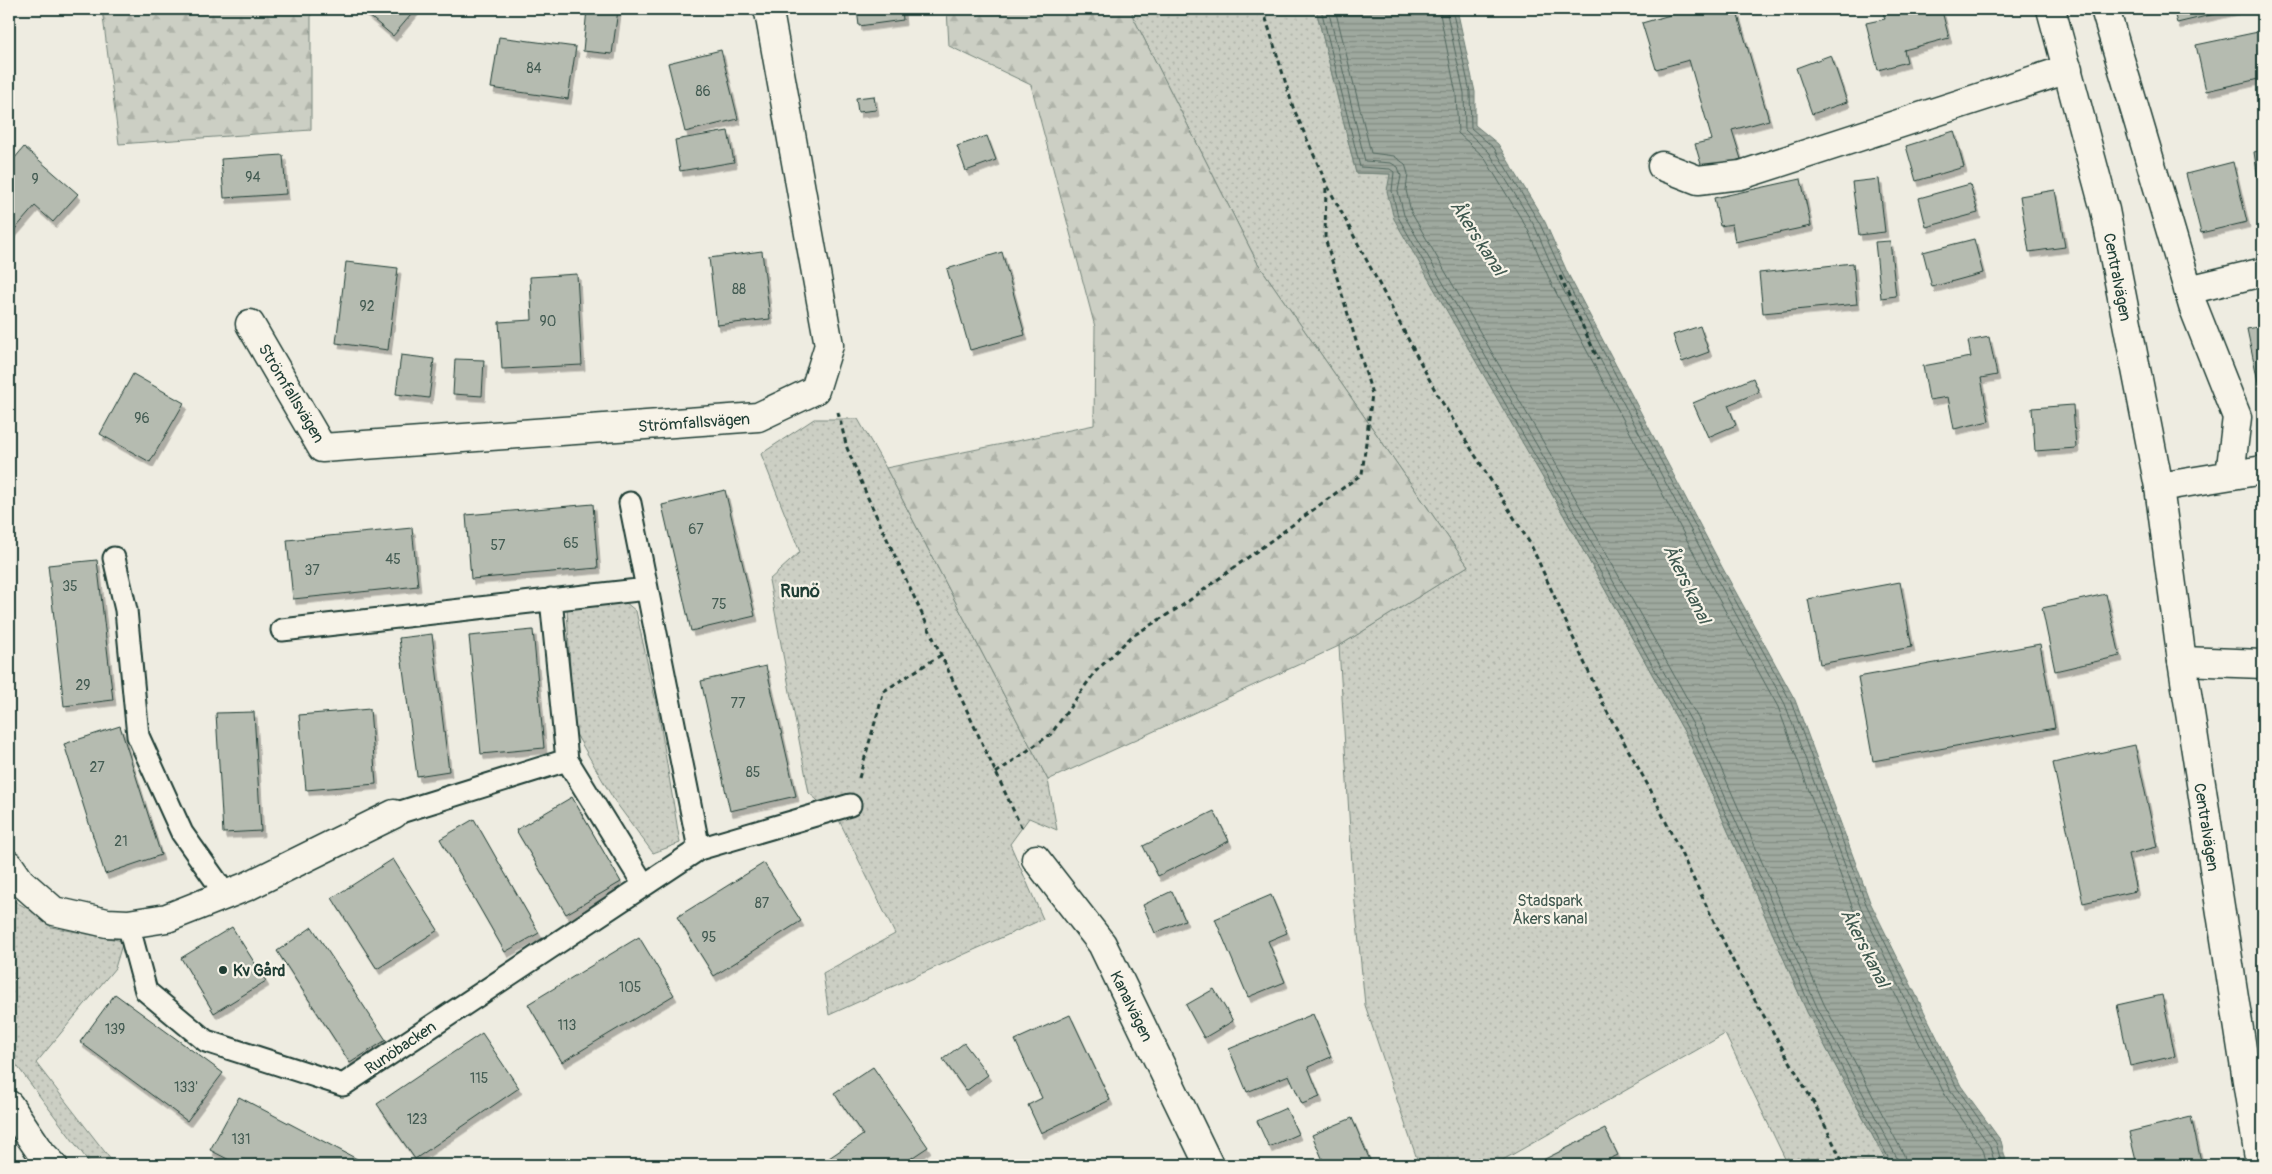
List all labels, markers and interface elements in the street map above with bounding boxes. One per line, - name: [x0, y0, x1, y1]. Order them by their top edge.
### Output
- house number: 84: [526, 60, 542, 77]
- house number: 86: [695, 83, 711, 100]
- house number: 94: [245, 169, 261, 186]
- house number: 9: [31, 171, 39, 188]
- water label: Åkers kanal: [1445, 196, 1512, 282]
- street label: Centralvägen: [2099, 231, 2135, 323]
- house number: 88: [732, 281, 746, 298]
- house number: 92: [359, 298, 375, 315]
- house number: 90: [540, 313, 556, 330]
- street label: Strömfallsvägen: [254, 340, 329, 447]
- street label: Strömfallsvägen: [638, 409, 751, 437]
- house number: 96: [134, 410, 150, 427]
- house number: 67: [688, 521, 704, 538]
- house number: 65: [563, 535, 579, 552]
- house number: 57: [491, 537, 506, 554]
- water label: Åkers kanal: [1658, 541, 1717, 629]
- house number: 45: [385, 551, 401, 568]
- house number: 37: [304, 562, 320, 579]
- house number: 35: [62, 578, 78, 595]
- district label: Runö: [780, 580, 820, 603]
- house number: 75: [712, 596, 727, 613]
- house number: 29: [75, 677, 91, 694]
- house number: 77: [731, 695, 746, 712]
- house number: 27: [89, 759, 105, 776]
- house number: 85: [746, 764, 760, 781]
- street label: Centralvägen: [2189, 782, 2223, 873]
- house number: 21: [114, 833, 128, 850]
- park label: Stadspark Åkers kanal: [1512, 891, 1588, 929]
- house number: 87: [755, 895, 770, 912]
- water label: Åkers kanal: [1835, 905, 1896, 993]
- house number: 95: [702, 929, 716, 946]
- place label: Kv Gård: [233, 961, 286, 981]
- marker: Kv Gård: [217, 964, 229, 976]
- street label: Kanalvägen: [1105, 968, 1157, 1045]
- house number: 105: [619, 979, 641, 996]
- street label: Runöbacken: [361, 1017, 440, 1079]
- house number: 113: [558, 1017, 577, 1034]
- house number: 139: [105, 1021, 125, 1038]
- house number: 115: [470, 1070, 488, 1087]
- house number: 133': [174, 1079, 198, 1096]
- house number: 123: [407, 1111, 428, 1128]
- house number: 131: [232, 1131, 250, 1148]

